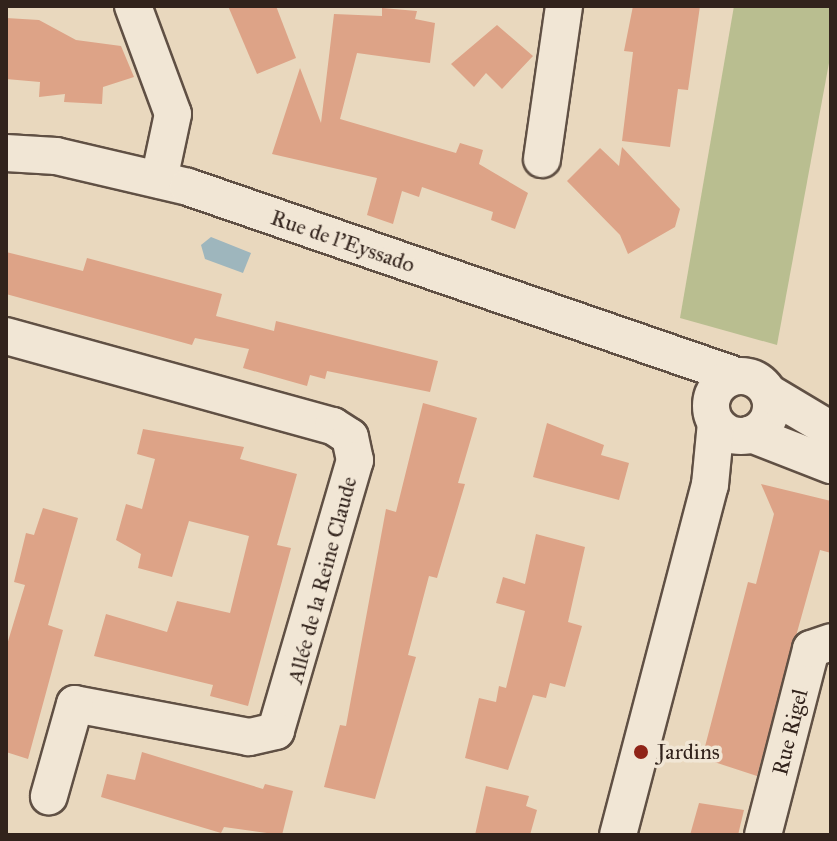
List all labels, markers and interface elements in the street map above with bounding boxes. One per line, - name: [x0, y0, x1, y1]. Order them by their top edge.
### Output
- street label: Rue de l'Eyssado: [268, 204, 418, 278]
- street label: Allée de la Reine Claude: [282, 474, 362, 686]
- street label: Rue Rigel: [767, 686, 813, 778]
- place label: Jardins: [657, 739, 720, 765]
- marker: Jardins: [632, 743, 650, 761]

